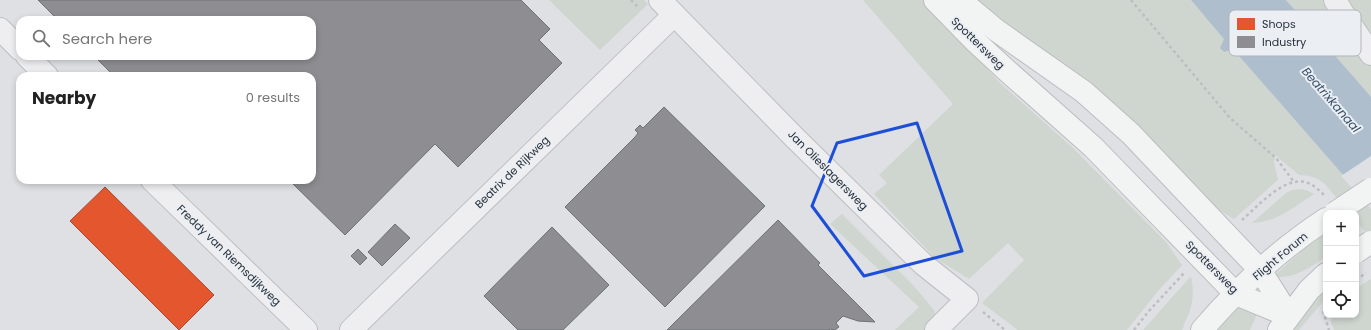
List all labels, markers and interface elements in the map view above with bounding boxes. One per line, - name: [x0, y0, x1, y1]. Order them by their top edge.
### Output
- legend: [1229, 10, 1361, 56]
- street label: Spottersweg: [948, 13, 1008, 73]
- search box: [16, 16, 316, 60]
- text: Shops: [1262, 16, 1296, 32]
- icon: search: [30, 27, 52, 49]
- text: Search here: [62, 28, 152, 49]
- text: Industry: [1262, 34, 1307, 50]
- water label: Beatrixkanaal: [1298, 63, 1365, 136]
- text: Nearby: [32, 86, 96, 110]
- text: 0 results: [246, 88, 300, 107]
- street label: Jan Olieslagersweg: [784, 126, 872, 214]
- street label: Beatrix de Rijkweg: [471, 132, 553, 212]
- street label: Freddy van Riemsdijkweg: [173, 201, 285, 309]
- map controls: [1323, 210, 1359, 318]
- button: +: [1323, 210, 1359, 246]
- street label: Flight Forum: [1249, 228, 1311, 284]
- street label: Spottersweg: [1182, 237, 1242, 297]
- button: −: [1323, 246, 1359, 282]
- button: locate: [1323, 282, 1359, 318]

